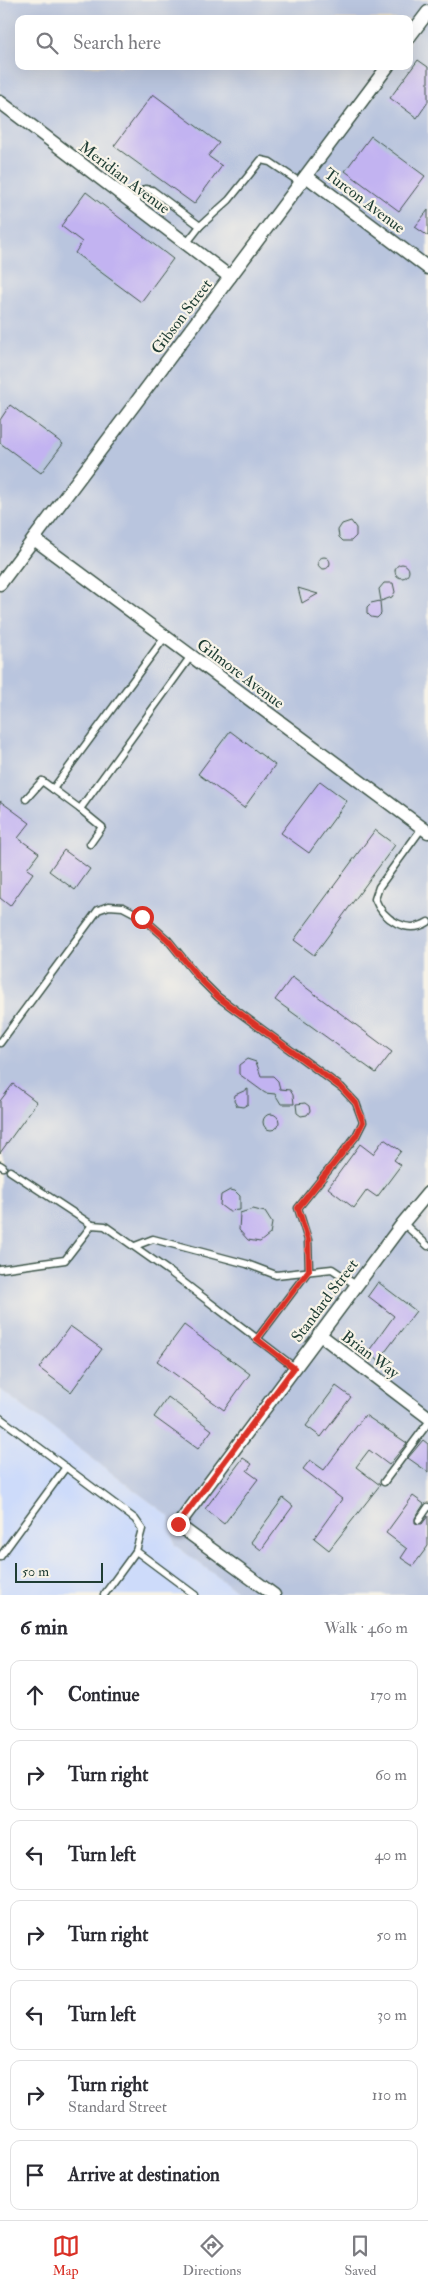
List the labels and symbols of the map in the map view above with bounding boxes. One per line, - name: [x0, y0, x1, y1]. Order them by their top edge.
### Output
- street label: Meridian Avenue: [75, 137, 174, 219]
- street label: Turcon Avenue: [320, 164, 409, 238]
- street label: Gibson Street: [147, 275, 217, 358]
- street label: Gilmore Avenue: [193, 634, 288, 713]
- route start: [131, 906, 154, 929]
- street label: Standard Street: [287, 1255, 363, 1346]
- street label: Brian Way: [338, 1327, 404, 1384]
- route end: [167, 1513, 190, 1536]
- scale bar: [15, 1560, 102, 1583]

